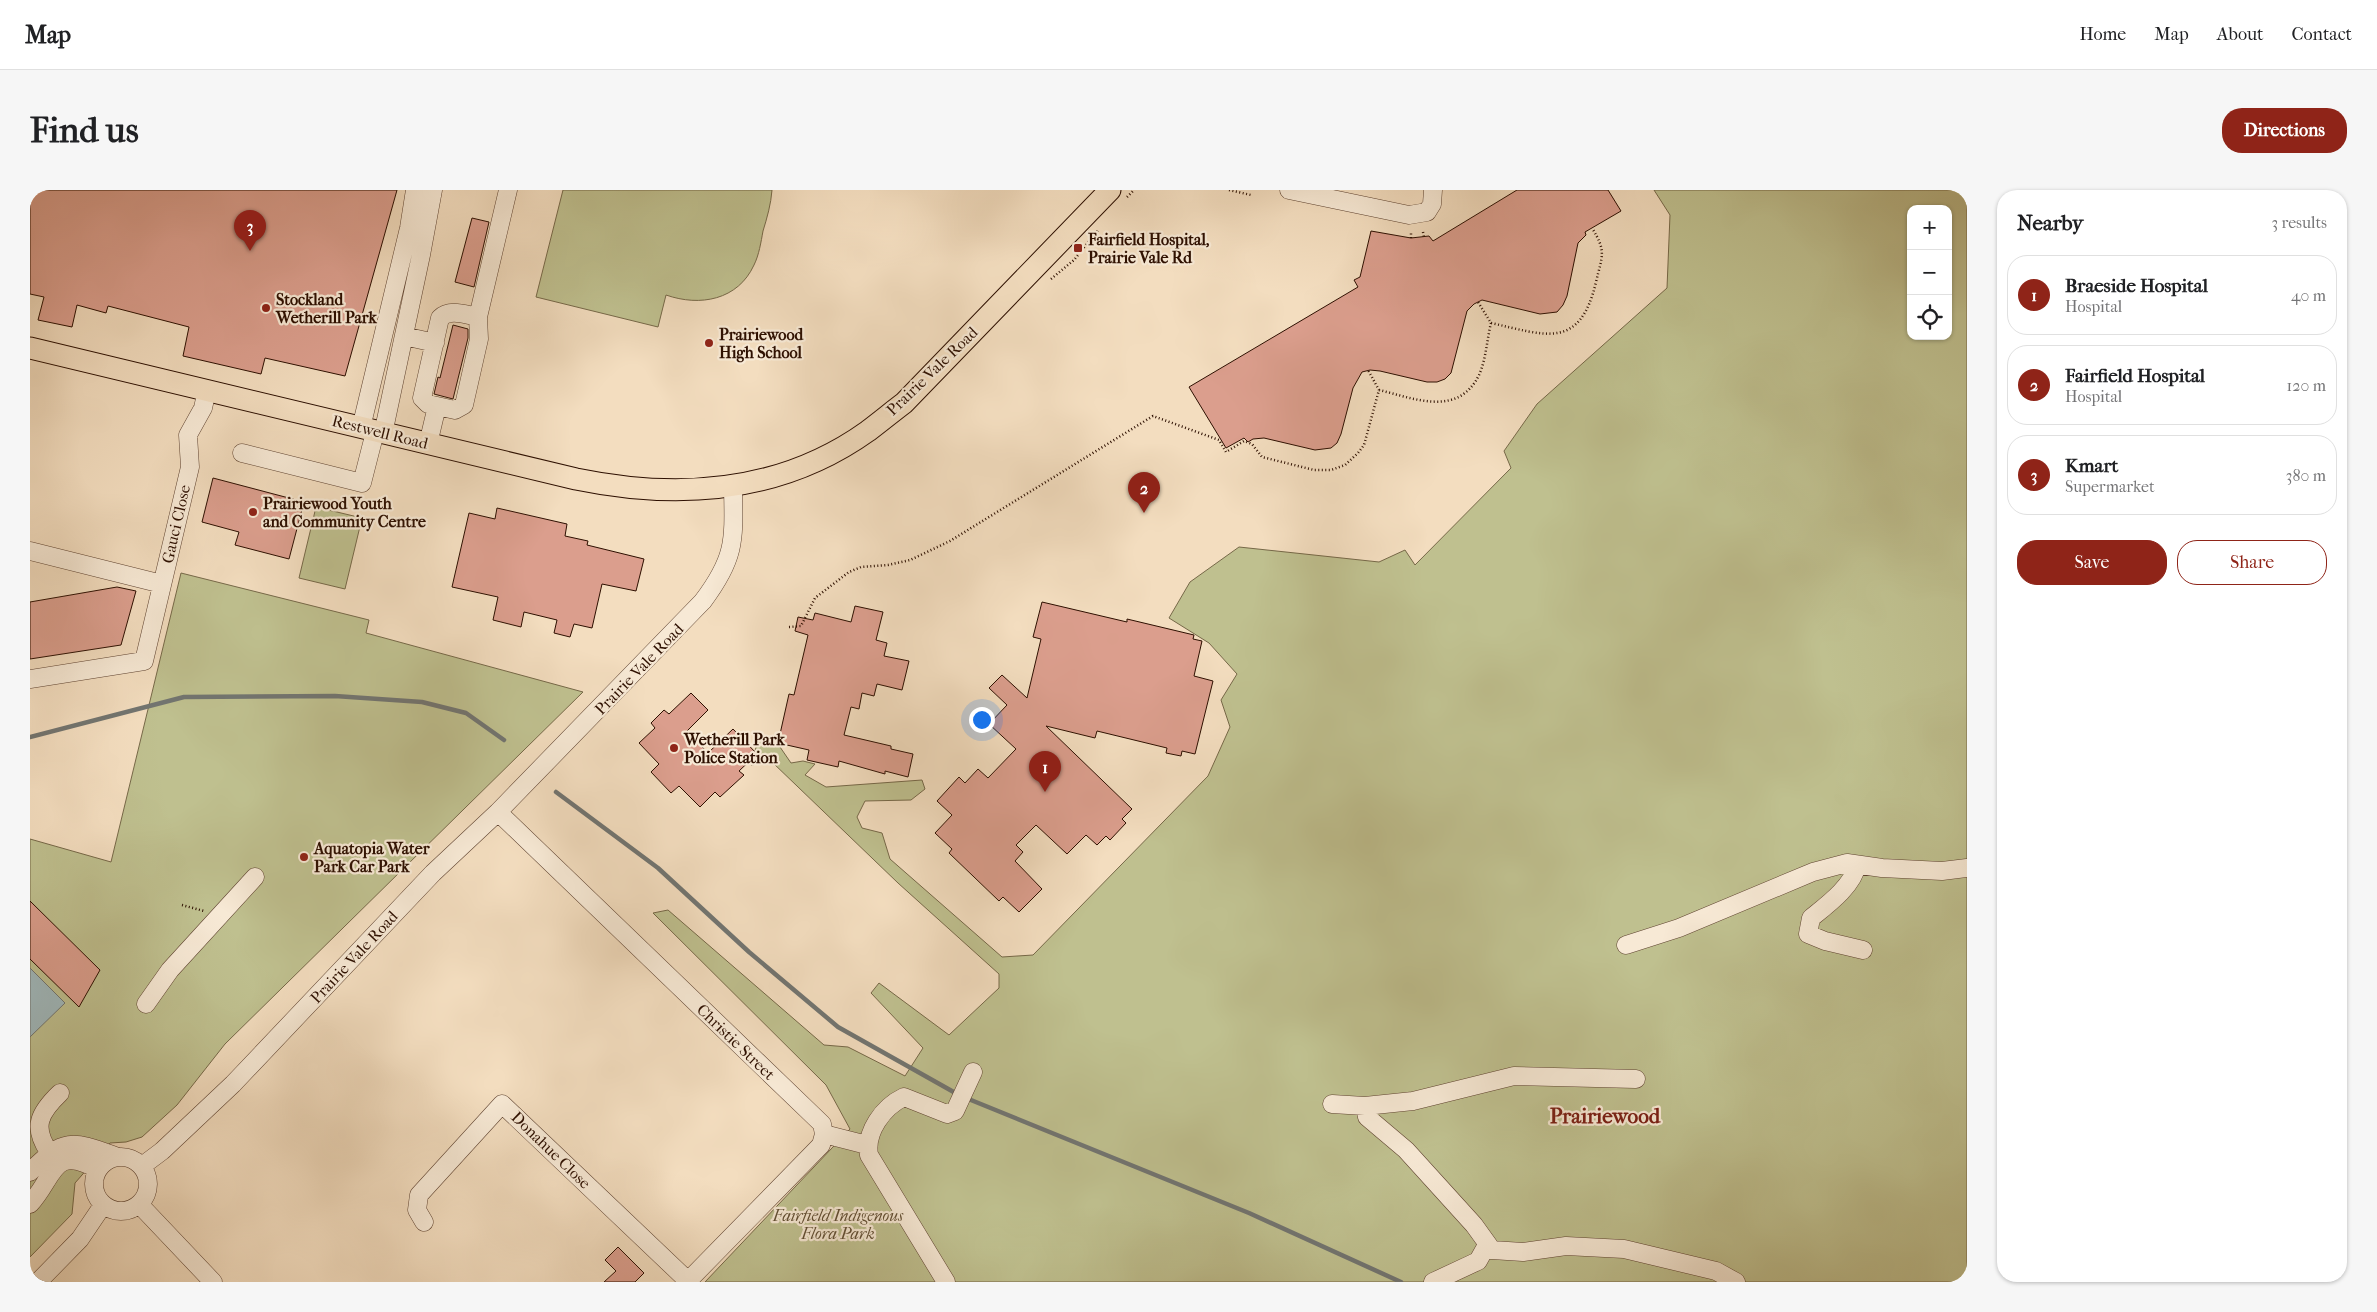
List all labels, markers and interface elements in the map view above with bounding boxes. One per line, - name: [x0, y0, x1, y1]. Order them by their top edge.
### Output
- text: Map: [25, 21, 71, 49]
- text: Home: [2079, 24, 2126, 45]
- text: Map: [2154, 24, 2189, 45]
- text: About: [2217, 24, 2263, 45]
- text: Contact: [2291, 24, 2352, 45]
- button: Directions: [2222, 108, 2347, 153]
- text: Find us: [30, 110, 139, 151]
- map controls: [1907, 205, 1952, 340]
- button: +: [1907, 205, 1952, 250]
- pin: 3: [234, 210, 266, 251]
- text: Nearby: [2017, 211, 2083, 235]
- text: 3 results: [2271, 213, 2327, 232]
- place label: Fairfield Hospital, Prairie Vale Rd: [1087, 230, 1209, 267]
- marker: Fairfield Hospital, Prairie Vale Rd: [1072, 242, 1084, 254]
- button: −: [1907, 250, 1952, 295]
- text: Braeside Hospital: [2065, 275, 2208, 297]
- text: 1: [2031, 286, 2037, 305]
- text: 40 m: [2291, 286, 2326, 305]
- place label: Stockland Wetherill Park: [275, 290, 377, 327]
- button: locate: [1907, 295, 1952, 340]
- text: Hospital: [2065, 297, 2122, 316]
- marker: Stockland Wetherill Park: [260, 302, 272, 314]
- street label: Prairie Vale Road: [882, 322, 982, 419]
- place label: Prairiewood High School: [719, 325, 805, 363]
- marker: Prairiewood High School: [703, 337, 715, 349]
- text: Fairfield Hospital: [2065, 365, 2205, 387]
- text: 2: [2030, 376, 2038, 395]
- text: 120 m: [2287, 376, 2326, 395]
- text: Hospital: [2065, 387, 2122, 406]
- street label: Restwell Road: [330, 411, 430, 453]
- text: Kmart: [2065, 455, 2118, 477]
- text: 3: [2031, 466, 2037, 485]
- text: 380 m: [2286, 466, 2326, 485]
- pin: 2: [1128, 472, 1160, 513]
- text: Supermarket: [2065, 477, 2155, 496]
- street label: Gauci Close: [158, 483, 194, 565]
- place label: Prairiewood Youth and Community Centre: [263, 494, 426, 532]
- marker: Prairiewood Youth and Community Centre: [247, 506, 259, 518]
- button: Save: [2017, 540, 2167, 585]
- button: Share: [2177, 540, 2327, 585]
- street label: Prairie Vale Road: [591, 619, 688, 719]
- your location: [969, 707, 995, 733]
- place label: Wetherill Park Police Station: [683, 730, 785, 767]
- marker: Wetherill Park Police Station: [668, 742, 680, 754]
- pin: 1: [1029, 751, 1061, 792]
- place label: Aquatopia Water Park Car Park: [313, 839, 431, 876]
- marker: Aquatopia Water Park Car Park: [298, 851, 310, 863]
- street label: Prairie Vale Road: [306, 907, 402, 1007]
- street label: Christie Street: [693, 1000, 779, 1084]
- district label: Prairiewood: [1550, 1104, 1661, 1128]
- street label: Donahue Close: [507, 1107, 595, 1193]
- park label: Fairfield Indigenous Flora Park: [772, 1206, 904, 1243]

